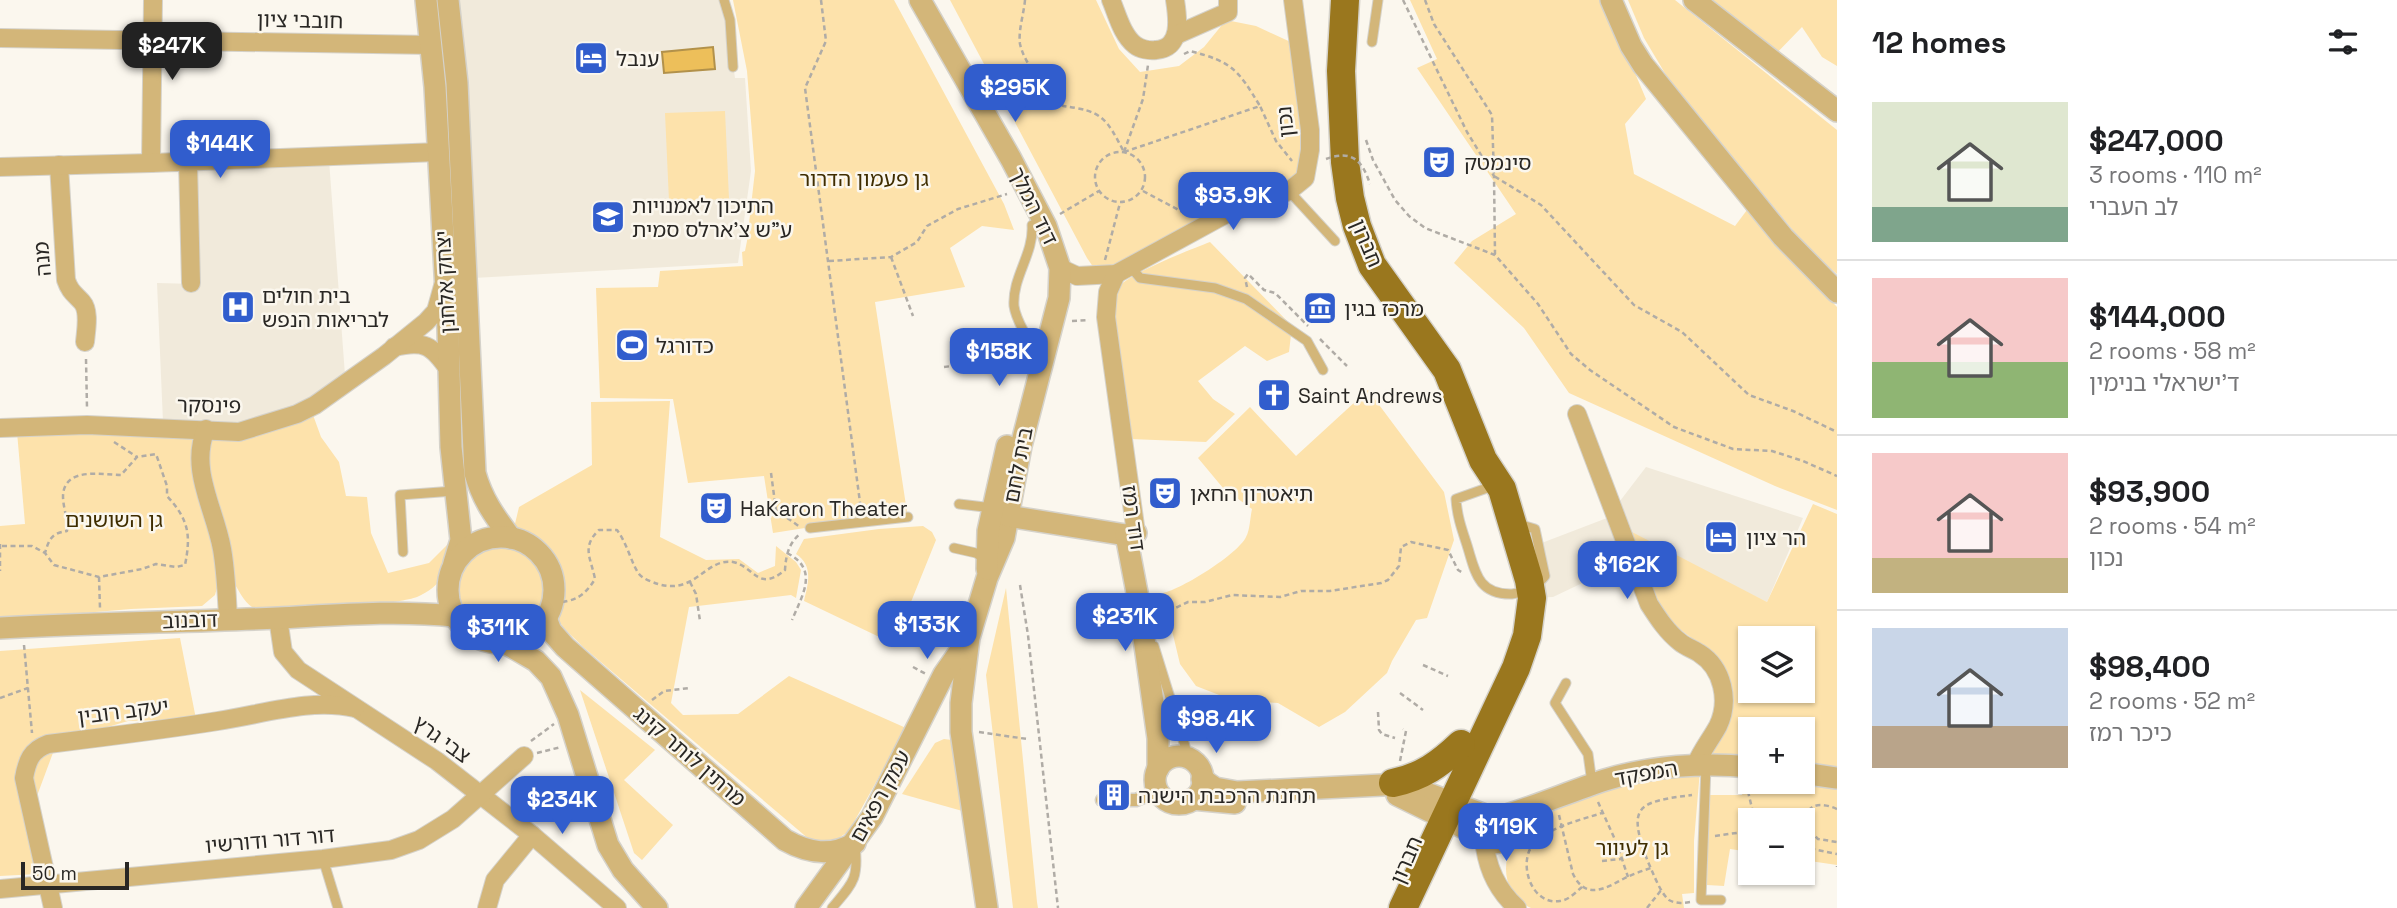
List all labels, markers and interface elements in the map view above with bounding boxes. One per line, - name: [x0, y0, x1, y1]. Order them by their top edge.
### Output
- street label: חובבי ציון: [257, 6, 343, 34]
- pin: $247K: [123, 22, 221, 82]
- text: 12 homes: [1872, 23, 2007, 62]
- icon: filters: [2324, 23, 2362, 61]
- text: $247K: [138, 30, 206, 60]
- hotel icon: ענבל: [572, 39, 610, 77]
- place label: ענבל: [616, 45, 659, 72]
- pin: $295K: [966, 64, 1064, 124]
- text: $295K: [980, 72, 1050, 102]
- street label: נכון: [1270, 105, 1300, 139]
- pin: $144K: [171, 120, 269, 180]
- text: $247,000: [2089, 121, 2224, 160]
- text: $144K: [186, 128, 254, 158]
- icon: home: [1928, 130, 2012, 214]
- theatre icon: סינמטק: [1420, 143, 1458, 181]
- place label: סינמטק: [1464, 149, 1532, 176]
- text: 3 rooms · 110 m²: [2089, 160, 2262, 190]
- street label: דוד המלך: [1004, 163, 1064, 249]
- park label: גן פעמון הדרור: [799, 165, 929, 192]
- pin: $93.9K: [1176, 173, 1290, 232]
- text: $93.9K: [1194, 180, 1272, 210]
- place label: התיכון לאמנויות ע"ש צ'ארלס סמית: [632, 192, 792, 243]
- text: לב העברי: [2089, 192, 2179, 222]
- school or university icon: התיכון לאמנויות ע"ש צ'ארלס סמית: [589, 198, 627, 236]
- street label: חברון: [1345, 215, 1389, 271]
- street label: יצחק אלחנן: [429, 230, 461, 334]
- street label: מנה: [27, 240, 57, 278]
- place label: בית חולים לבריאות הנפש: [262, 282, 389, 333]
- hospital icon: בית חולים לבריאות הנפש: [219, 288, 257, 326]
- museum icon: מרכז בגין: [1301, 289, 1339, 327]
- place label: מרכז בגין: [1344, 295, 1424, 322]
- text: $144,000: [2089, 297, 2226, 336]
- icon: home: [1928, 306, 2012, 390]
- sports icon: כדורגל: [613, 326, 651, 364]
- pin: $158K: [950, 328, 1048, 388]
- place label: כדורגל: [656, 332, 714, 359]
- text: $158K: [966, 336, 1032, 366]
- text: 2 rooms · 58 m²: [2089, 336, 2256, 366]
- text: ד'ישראלי בנימין: [2089, 368, 2239, 398]
- church icon: Saint Andrews: [1255, 376, 1293, 414]
- place label: Saint Andrews: [1298, 382, 1443, 409]
- street label: פינסקר: [177, 391, 241, 419]
- street label: בית לחם: [997, 425, 1039, 505]
- text: $93,900: [2089, 472, 2210, 511]
- theatre icon: תיאטרון החאן: [1146, 474, 1184, 512]
- place label: תיאטרון החאן: [1190, 480, 1313, 507]
- icon: home: [1928, 481, 2012, 565]
- street label: דוד רמז: [1116, 483, 1152, 553]
- theatre icon: HaKaron Theater: [697, 489, 735, 527]
- place label: HaKaron Theater: [740, 495, 908, 522]
- park label: גן השושנים: [65, 506, 163, 533]
- text: 2 rooms · 54 m²: [2089, 511, 2256, 541]
- hotel icon: הר ציון: [1702, 518, 1740, 556]
- place label: הר ציון: [1746, 524, 1806, 551]
- pin: $162K: [1578, 542, 1676, 601]
- text: נכון: [2089, 543, 2123, 573]
- text: $162K: [1594, 549, 1660, 579]
- pin: $231K: [1076, 594, 1174, 653]
- text: $231K: [1092, 601, 1158, 631]
- pin: $133K: [878, 602, 976, 661]
- pin: $311K: [449, 604, 547, 664]
- street label: דובנוב: [162, 606, 218, 634]
- text: $133K: [894, 609, 960, 639]
- text: $311K: [467, 612, 529, 642]
- map controls: [1738, 626, 1815, 885]
- button: layers: [1738, 626, 1815, 703]
- text: $98,400: [2089, 647, 2211, 686]
- icon: home: [1928, 656, 2012, 740]
- text: 2 rooms · 52 m²: [2089, 686, 2255, 716]
- street label: יעקב רובין: [76, 692, 170, 730]
- pin: $98.4K: [1159, 696, 1273, 755]
- street label: מרתין לותר קינג: [628, 700, 752, 812]
- text: $98.4K: [1177, 703, 1255, 733]
- street label: צבי גרץ: [408, 709, 476, 769]
- button: +: [1738, 717, 1815, 794]
- text: כיכר רמז: [2089, 718, 2172, 748]
- street label: עמק רפאים: [844, 745, 916, 847]
- street label: המפקד: [1612, 754, 1680, 792]
- pin: $234K: [513, 776, 611, 836]
- building icon: תחנת הרכבת הישנה: [1095, 776, 1133, 814]
- place label: תחנת הרכבת הישנה: [1138, 782, 1316, 809]
- text: $234K: [527, 784, 597, 814]
- pin: $119K: [1457, 804, 1555, 863]
- button: −: [1738, 808, 1815, 885]
- text: $119K: [1474, 811, 1538, 841]
- street label: דור דור ודורשיו: [204, 821, 336, 859]
- street label: חברון: [1384, 832, 1428, 888]
- park label: גן לעיוור: [1595, 834, 1669, 861]
- scale bar: [21, 859, 130, 891]
- text: 50 m: [32, 861, 77, 886]

